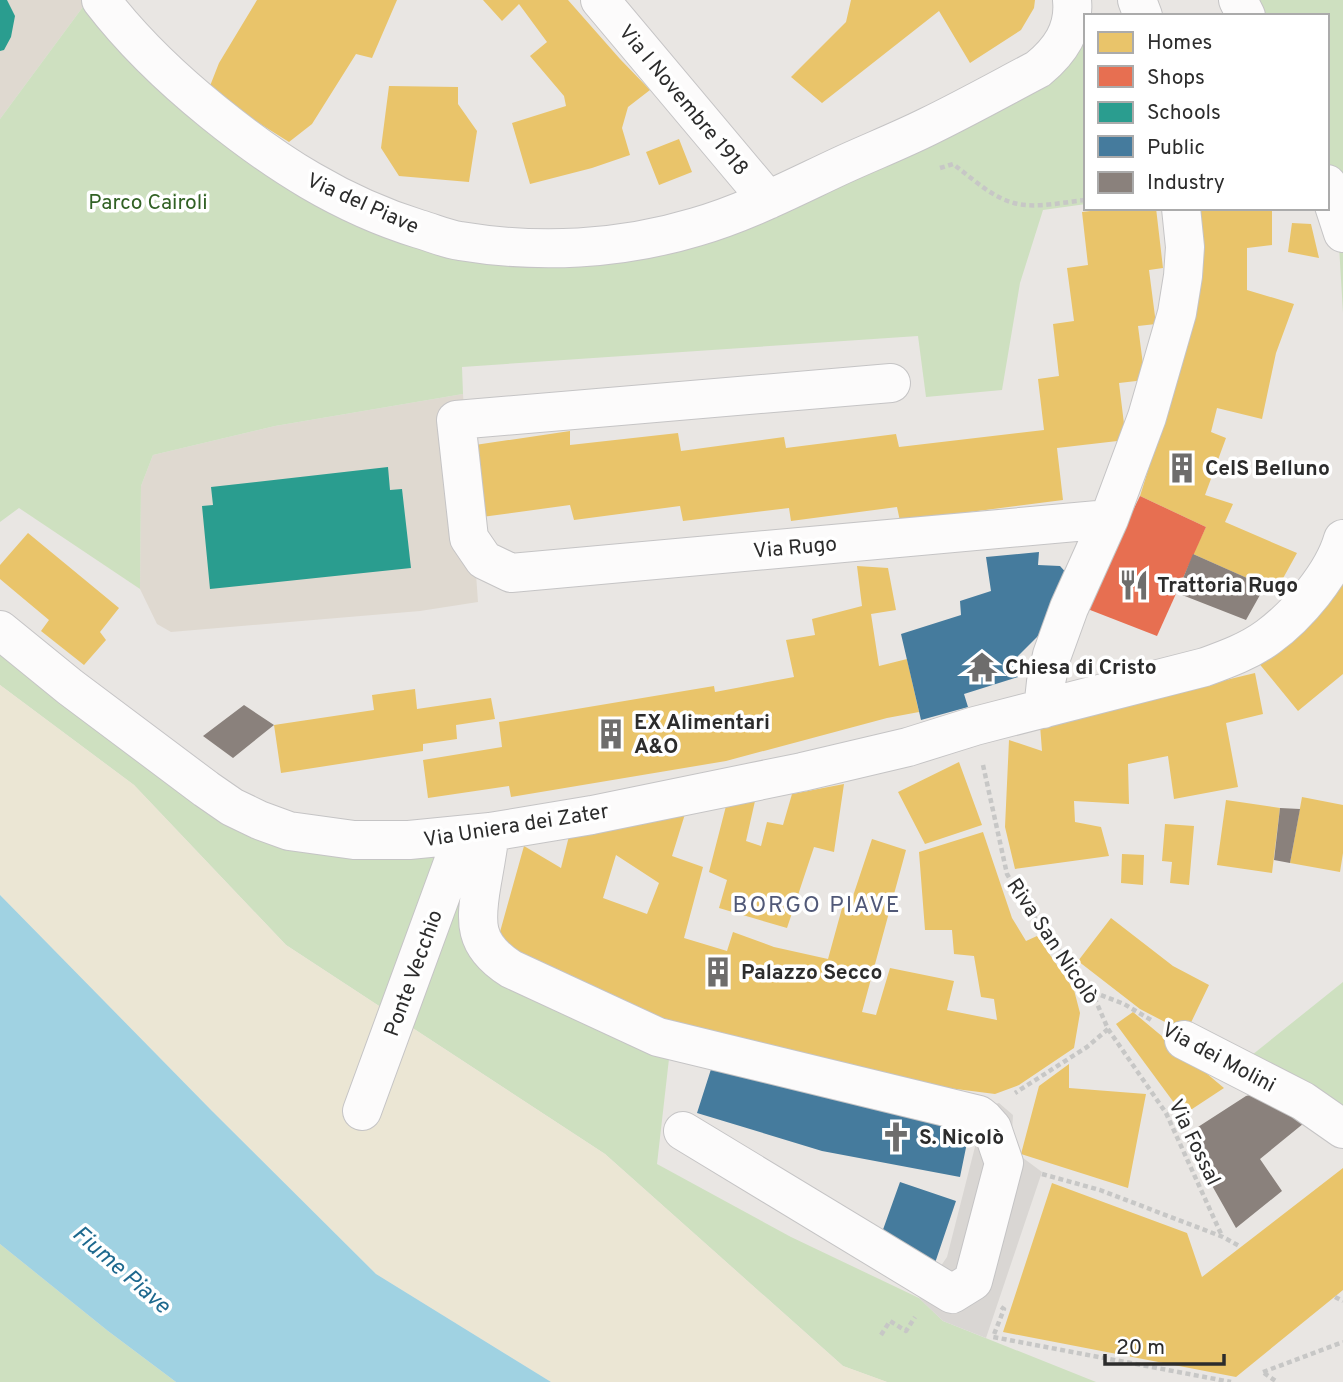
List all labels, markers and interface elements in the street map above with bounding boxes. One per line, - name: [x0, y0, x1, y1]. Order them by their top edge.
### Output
- legend: [1084, 14, 1329, 210]
- street label: Via I Novembre 1918: [612, 20, 754, 182]
- text: Homes: [1147, 30, 1212, 57]
- text: Shops: [1147, 65, 1205, 92]
- text: Schools: [1147, 100, 1221, 127]
- text: Public: [1147, 135, 1205, 162]
- street label: Via del Piave: [302, 168, 423, 241]
- text: Industry: [1147, 170, 1225, 197]
- park label: Parco Cairoli: [88, 190, 208, 217]
- building icon: CeIS Belluno: [1165, 451, 1199, 485]
- place label: CeIS Belluno: [1205, 456, 1330, 483]
- street label: Via Rugo: [752, 531, 838, 566]
- restaurant icon: Trattoria Rugo: [1117, 568, 1151, 602]
- place label: Trattoria Rugo: [1157, 573, 1298, 600]
- temple icon: Chiesa di Cristo: [965, 650, 999, 684]
- place label: Chiesa di Cristo: [1005, 655, 1157, 682]
- place label: EX Alimentari A&O: [634, 710, 770, 761]
- building icon: EX Alimentari A&O: [594, 717, 628, 751]
- street label: Via Uniera dei Zater: [422, 799, 611, 854]
- street label: Riva San Nicolò: [1000, 874, 1104, 1010]
- district label: BORGO PIAVE: [732, 892, 902, 921]
- street label: Ponte Vecchio: [379, 906, 450, 1041]
- building icon: Palazzo Secco: [701, 955, 735, 989]
- place label: Palazzo Secco: [741, 960, 882, 987]
- street label: Via dei Molini: [1157, 1017, 1280, 1100]
- street label: Via Fossal: [1161, 1095, 1226, 1190]
- church icon: S. Nicolò: [879, 1120, 913, 1154]
- place label: S. Nicolò: [919, 1125, 1004, 1152]
- water label: Fiume Piave: [65, 1220, 176, 1322]
- scale bar: [1105, 1322, 1224, 1366]
- text: 20 m: [1116, 1335, 1165, 1362]

